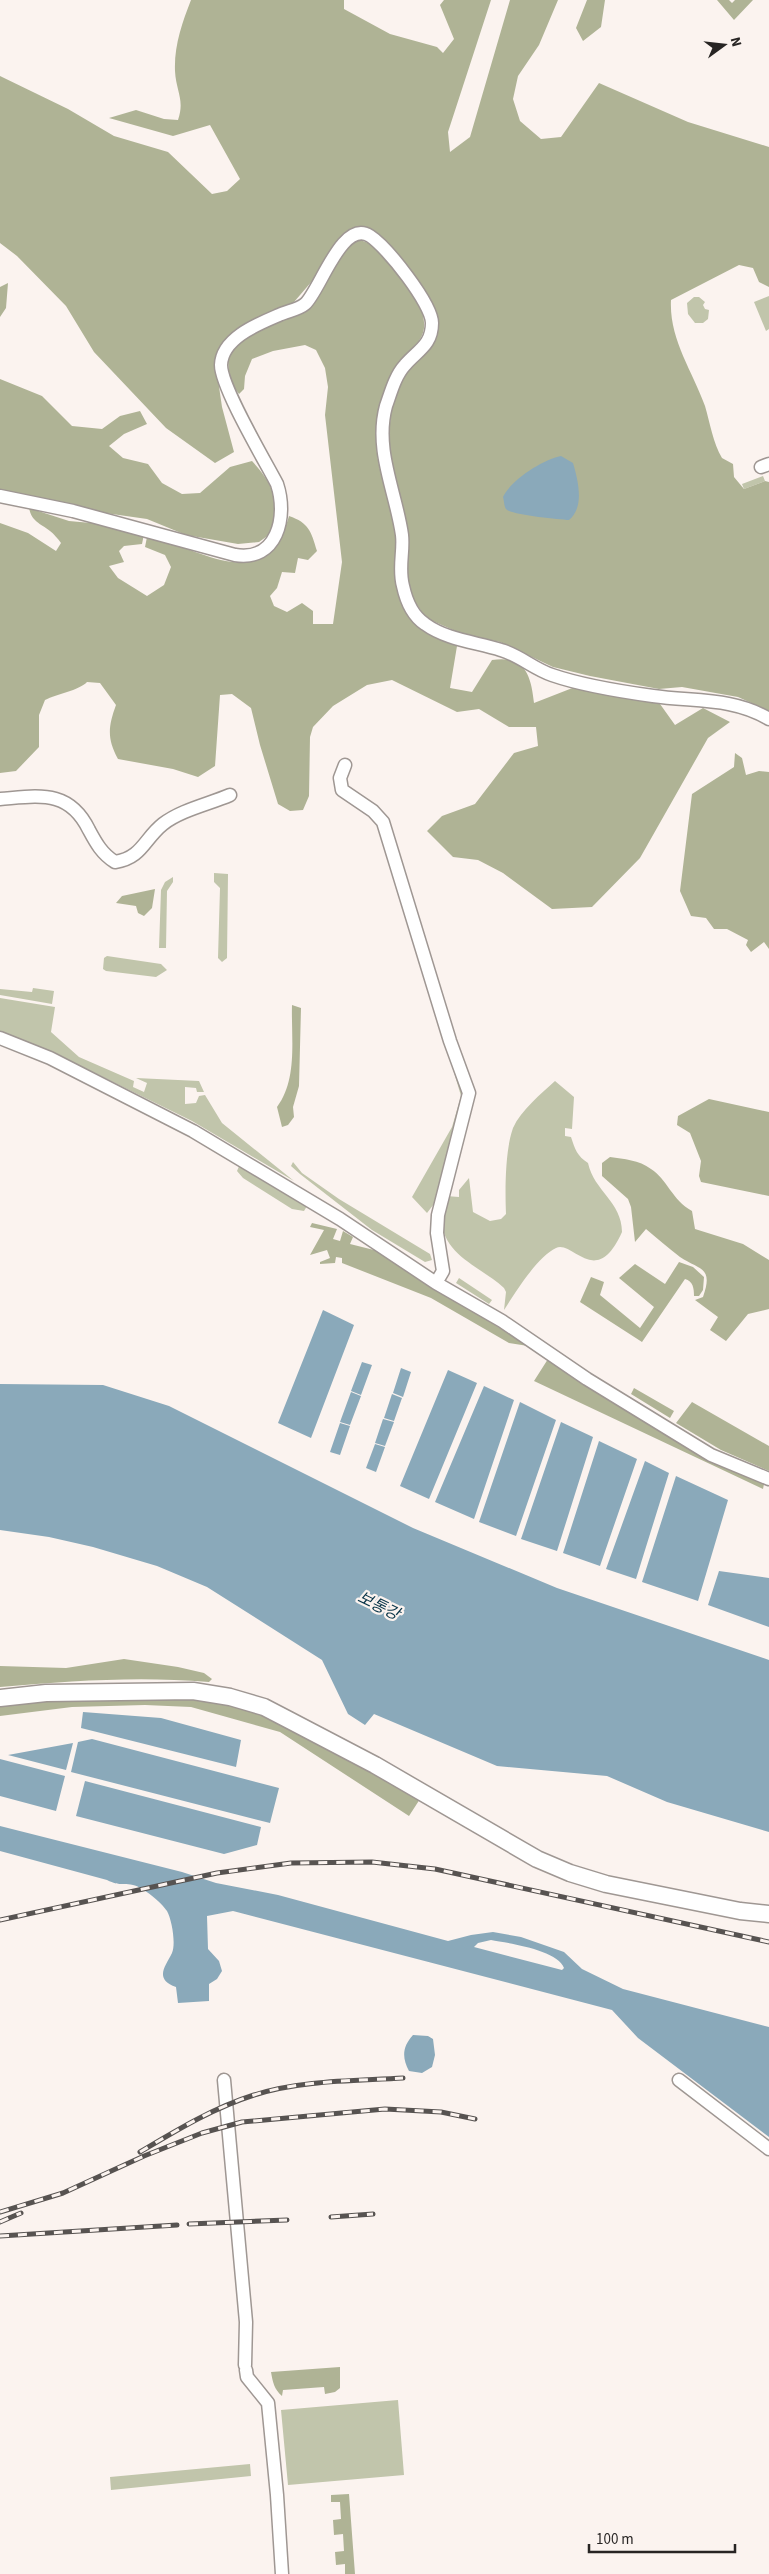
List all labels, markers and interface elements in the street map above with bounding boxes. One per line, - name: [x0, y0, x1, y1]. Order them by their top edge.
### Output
- north arrow: [699, 20, 749, 70]
- text: N: [725, 35, 746, 49]
- water label: 보통강: [354, 1586, 405, 1626]
- scale bar: [589, 2522, 735, 2554]
- text: 100 m: [596, 2529, 634, 2550]

